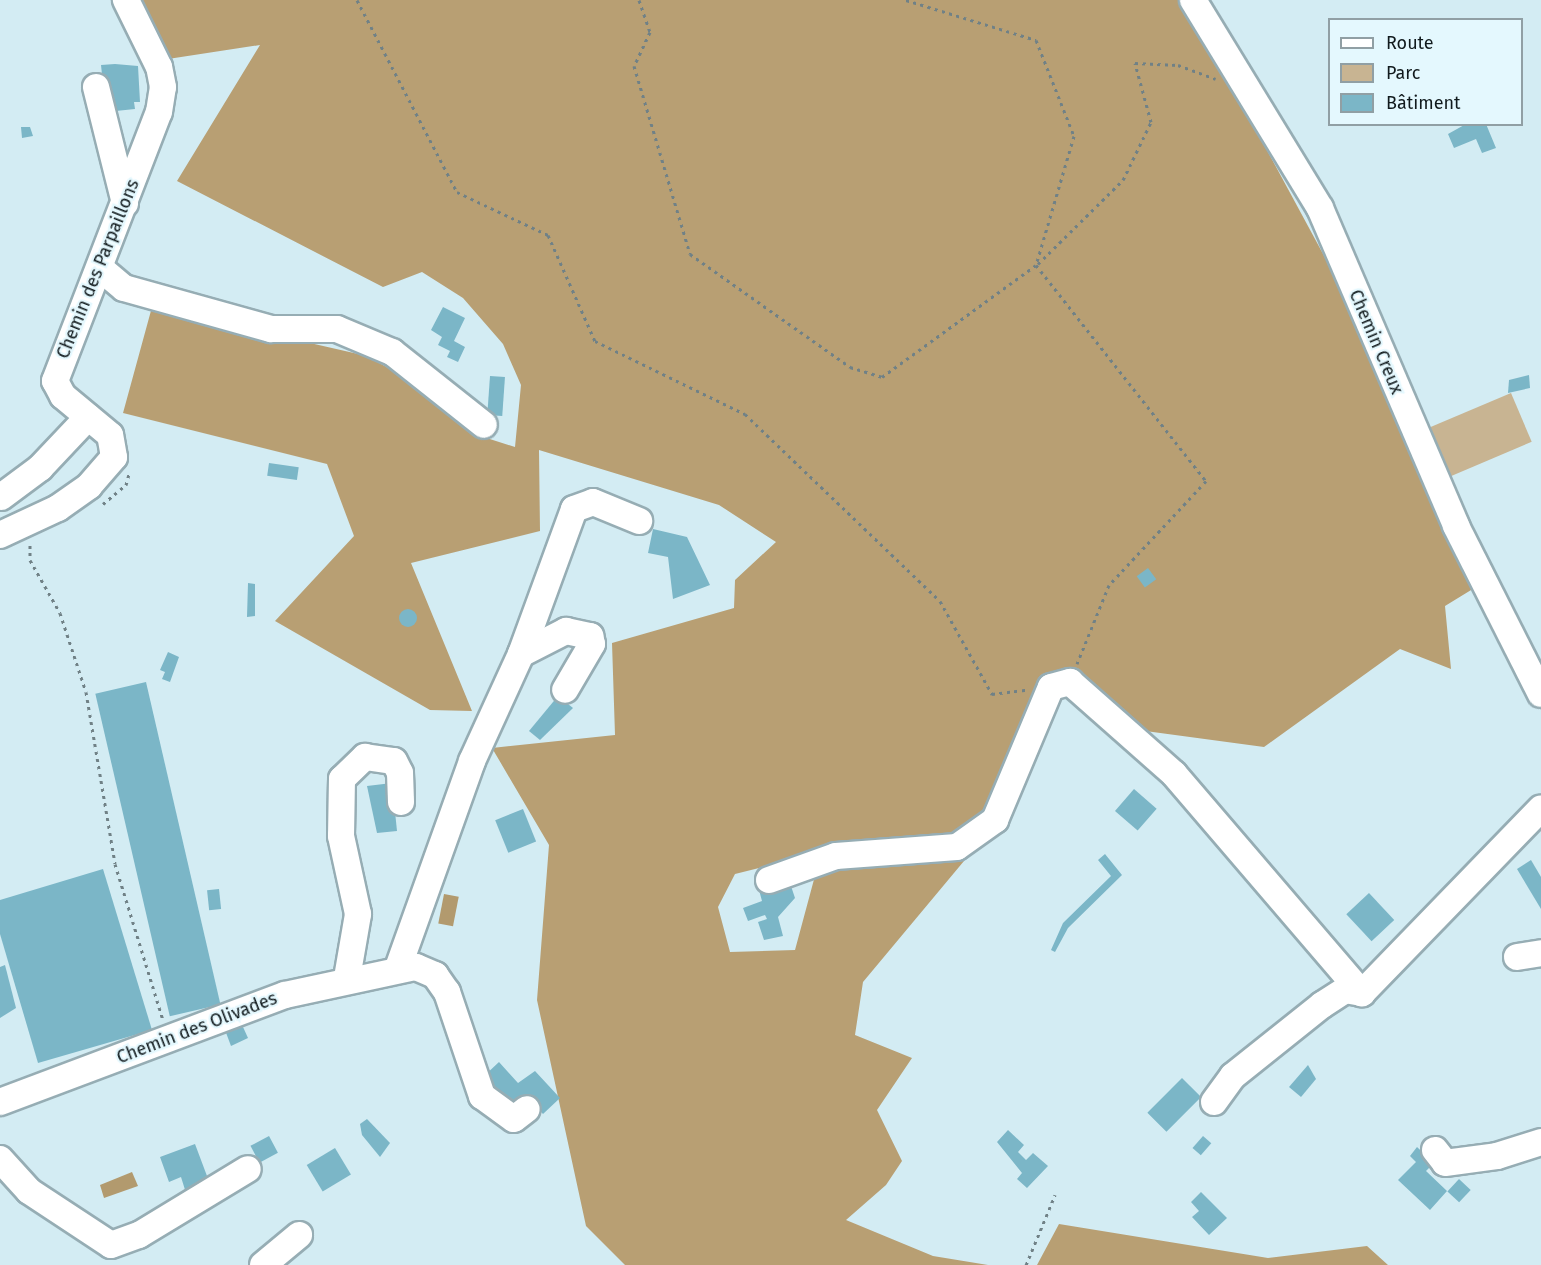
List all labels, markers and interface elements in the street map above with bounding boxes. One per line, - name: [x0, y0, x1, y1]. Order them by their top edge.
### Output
- legend: [1328, 18, 1523, 126]
- text: Route: [1386, 32, 1434, 54]
- text: Parc: [1386, 62, 1420, 84]
- text: Bâtiment: [1386, 92, 1461, 114]
- street label: Chemin des Parpaillons: [52, 176, 144, 362]
- street label: Chemin Creux: [1344, 287, 1408, 397]
- street label: Chemin des Olivades: [114, 987, 280, 1069]

